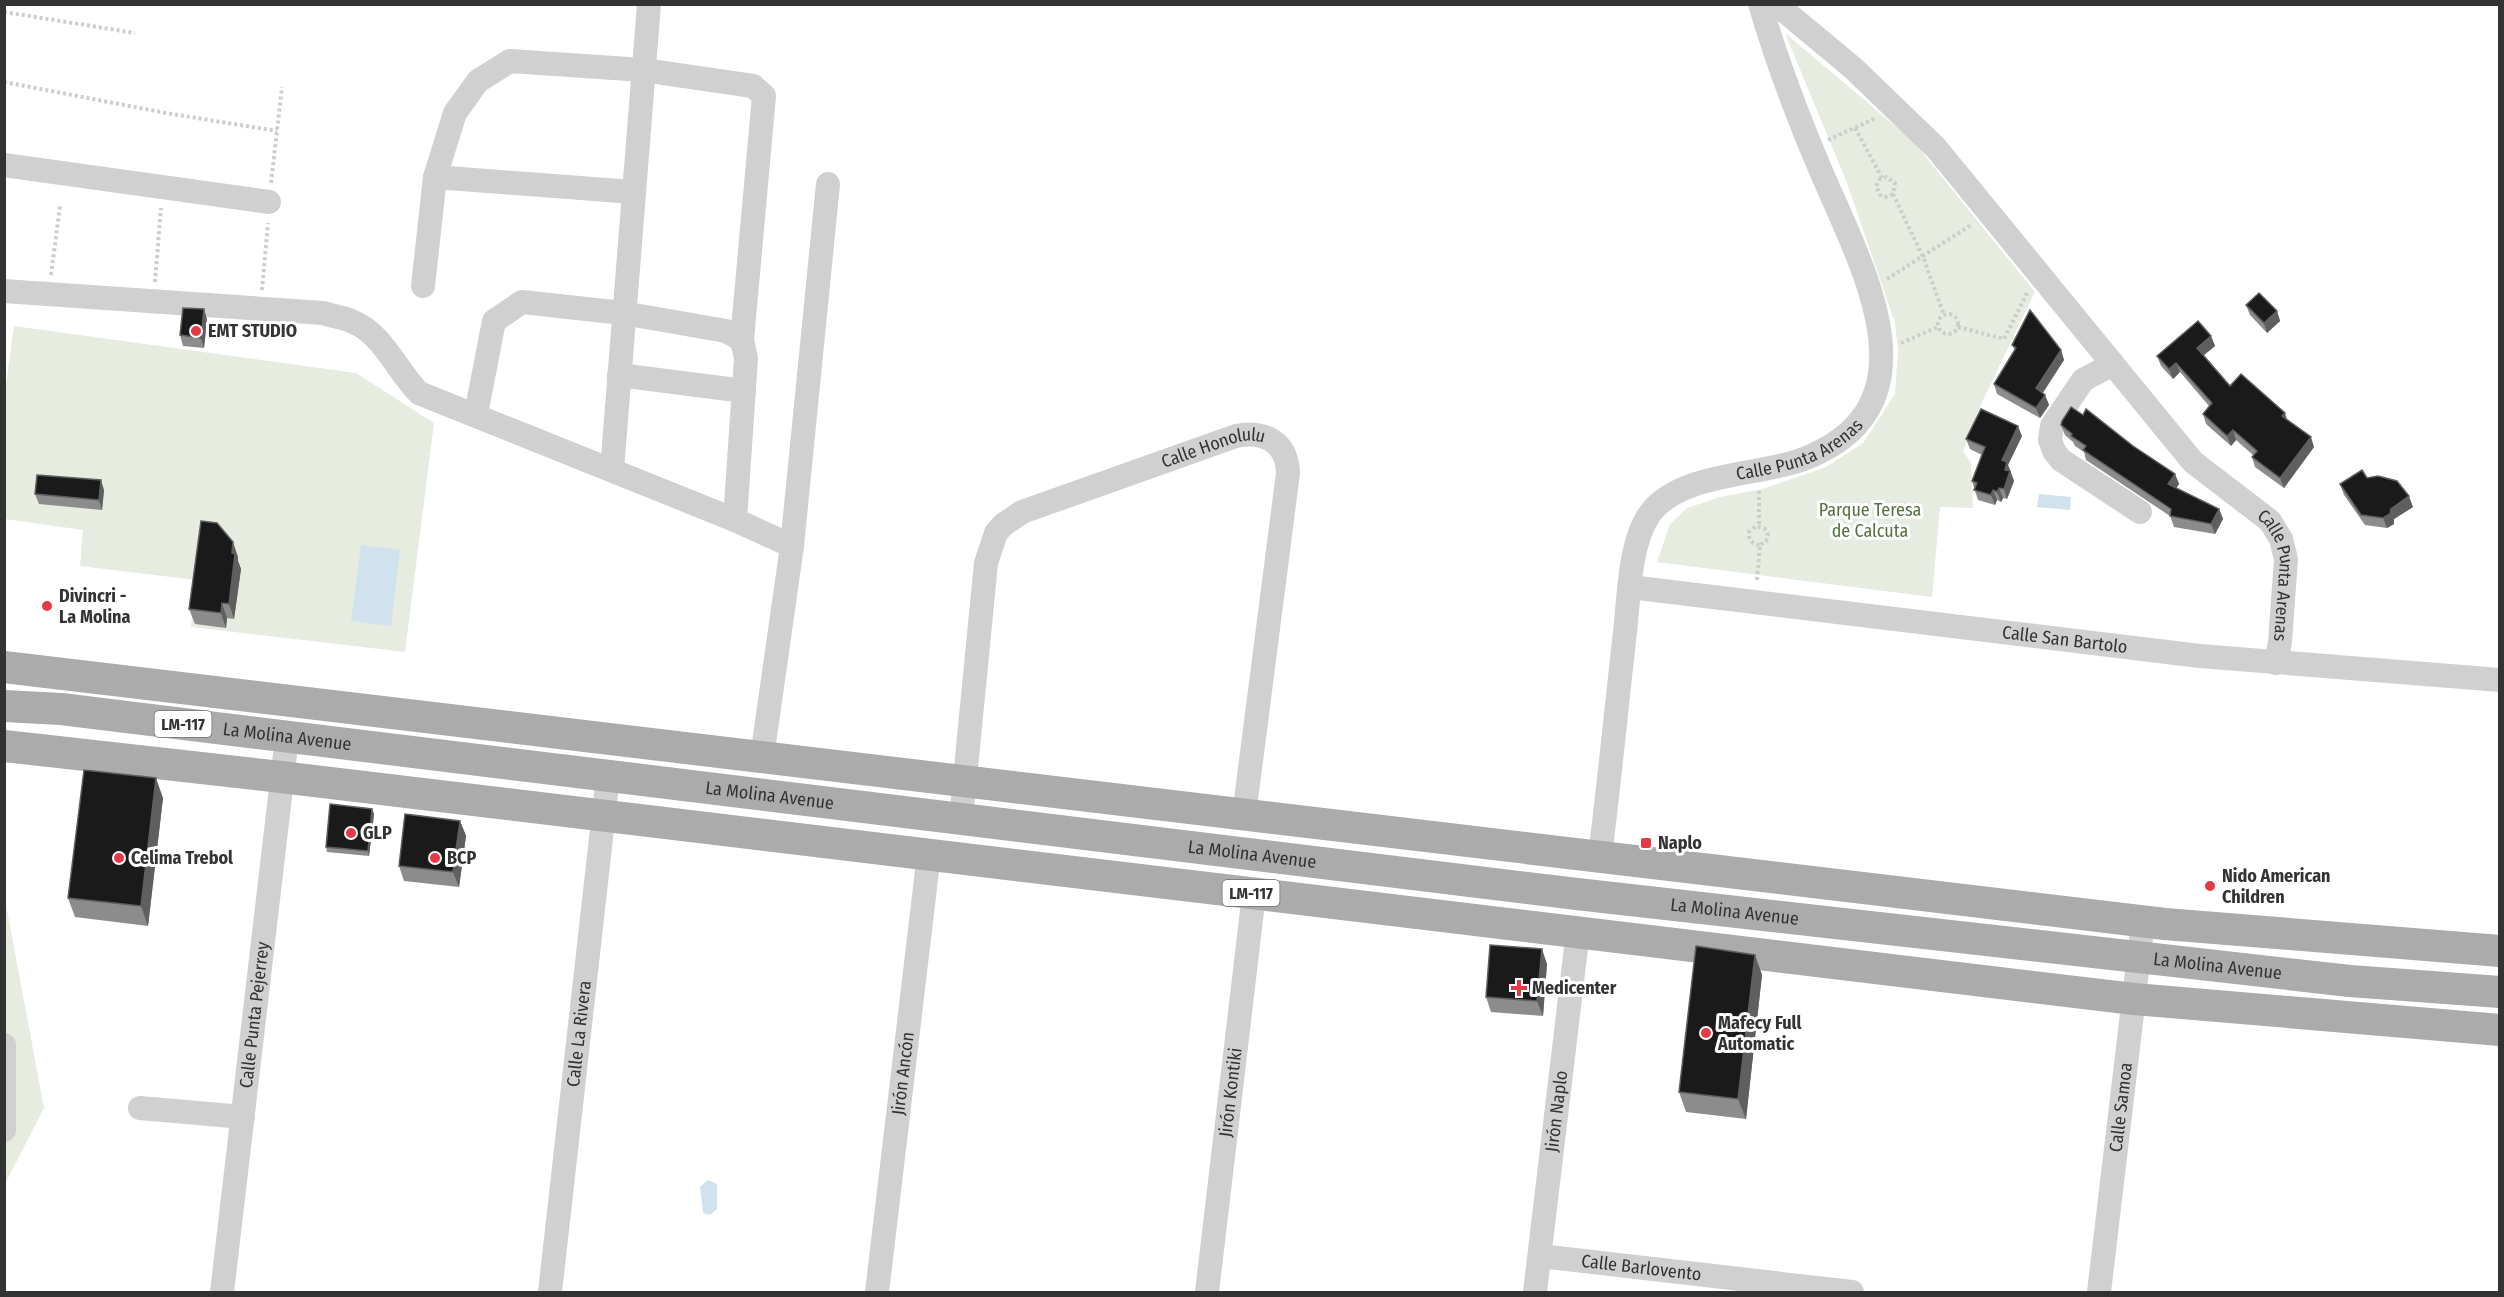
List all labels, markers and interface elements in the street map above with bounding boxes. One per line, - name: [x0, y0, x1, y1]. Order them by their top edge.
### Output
- place label: EMT STUDIO: [208, 320, 297, 342]
- marker: EMT STUDIO: [189, 324, 203, 338]
- street label: Calle Punta Arenas: [1734, 414, 1868, 485]
- street label: Calle Honolulu: [1158, 423, 1268, 473]
- park label: Parque Teresa de Calcuta: [1819, 499, 1921, 542]
- street label: Calle Punta Arenas: [2253, 505, 2298, 642]
- place label: Divincri - La Molina: [59, 585, 131, 628]
- marker: Divincri - La Molina: [40, 599, 54, 613]
- street label: Calle San Bartolo: [2001, 621, 2129, 658]
- road number: LM-117: [154, 711, 212, 737]
- street label: La Molina Avenue: [222, 718, 353, 755]
- street label: La Molina Avenue: [704, 777, 835, 814]
- place label: GLP: [363, 822, 392, 844]
- marker: GLP: [344, 826, 358, 840]
- place label: Naplo: [1658, 832, 1702, 854]
- street label: La Molina Avenue: [1187, 836, 1318, 873]
- marker: Naplo: [1639, 836, 1653, 850]
- place label: Celima Trebol: [131, 847, 233, 869]
- place label: BCP: [447, 847, 476, 869]
- marker: Celima Trebol: [112, 851, 126, 865]
- marker: BCP: [428, 851, 442, 865]
- place label: Nido American Children: [2222, 865, 2331, 908]
- marker: Nido American Children: [2203, 879, 2217, 893]
- road number: LM-117: [1222, 880, 1280, 906]
- street label: La Molina Avenue: [1669, 894, 1800, 930]
- street label: Calle Punta Pejerrey: [235, 941, 274, 1089]
- street label: La Molina Avenue: [2152, 948, 2283, 984]
- place label: Medicenter: [1532, 977, 1617, 999]
- street label: Calle La Rivera: [562, 979, 596, 1088]
- marker: Medicenter: [1510, 979, 1528, 997]
- place label: Mafecy Full Automatic: [1717, 1012, 1801, 1055]
- marker: Mafecy Full Automatic: [1699, 1026, 1713, 1040]
- street label: Jirón Ancón: [887, 1031, 919, 1116]
- street label: Jirón Kontiki: [1214, 1046, 1247, 1138]
- street label: Calle Samoa: [2105, 1061, 2137, 1153]
- street label: Jirón Naplo: [1541, 1069, 1572, 1153]
- street label: Calle Barlovento: [1580, 1250, 1703, 1286]

